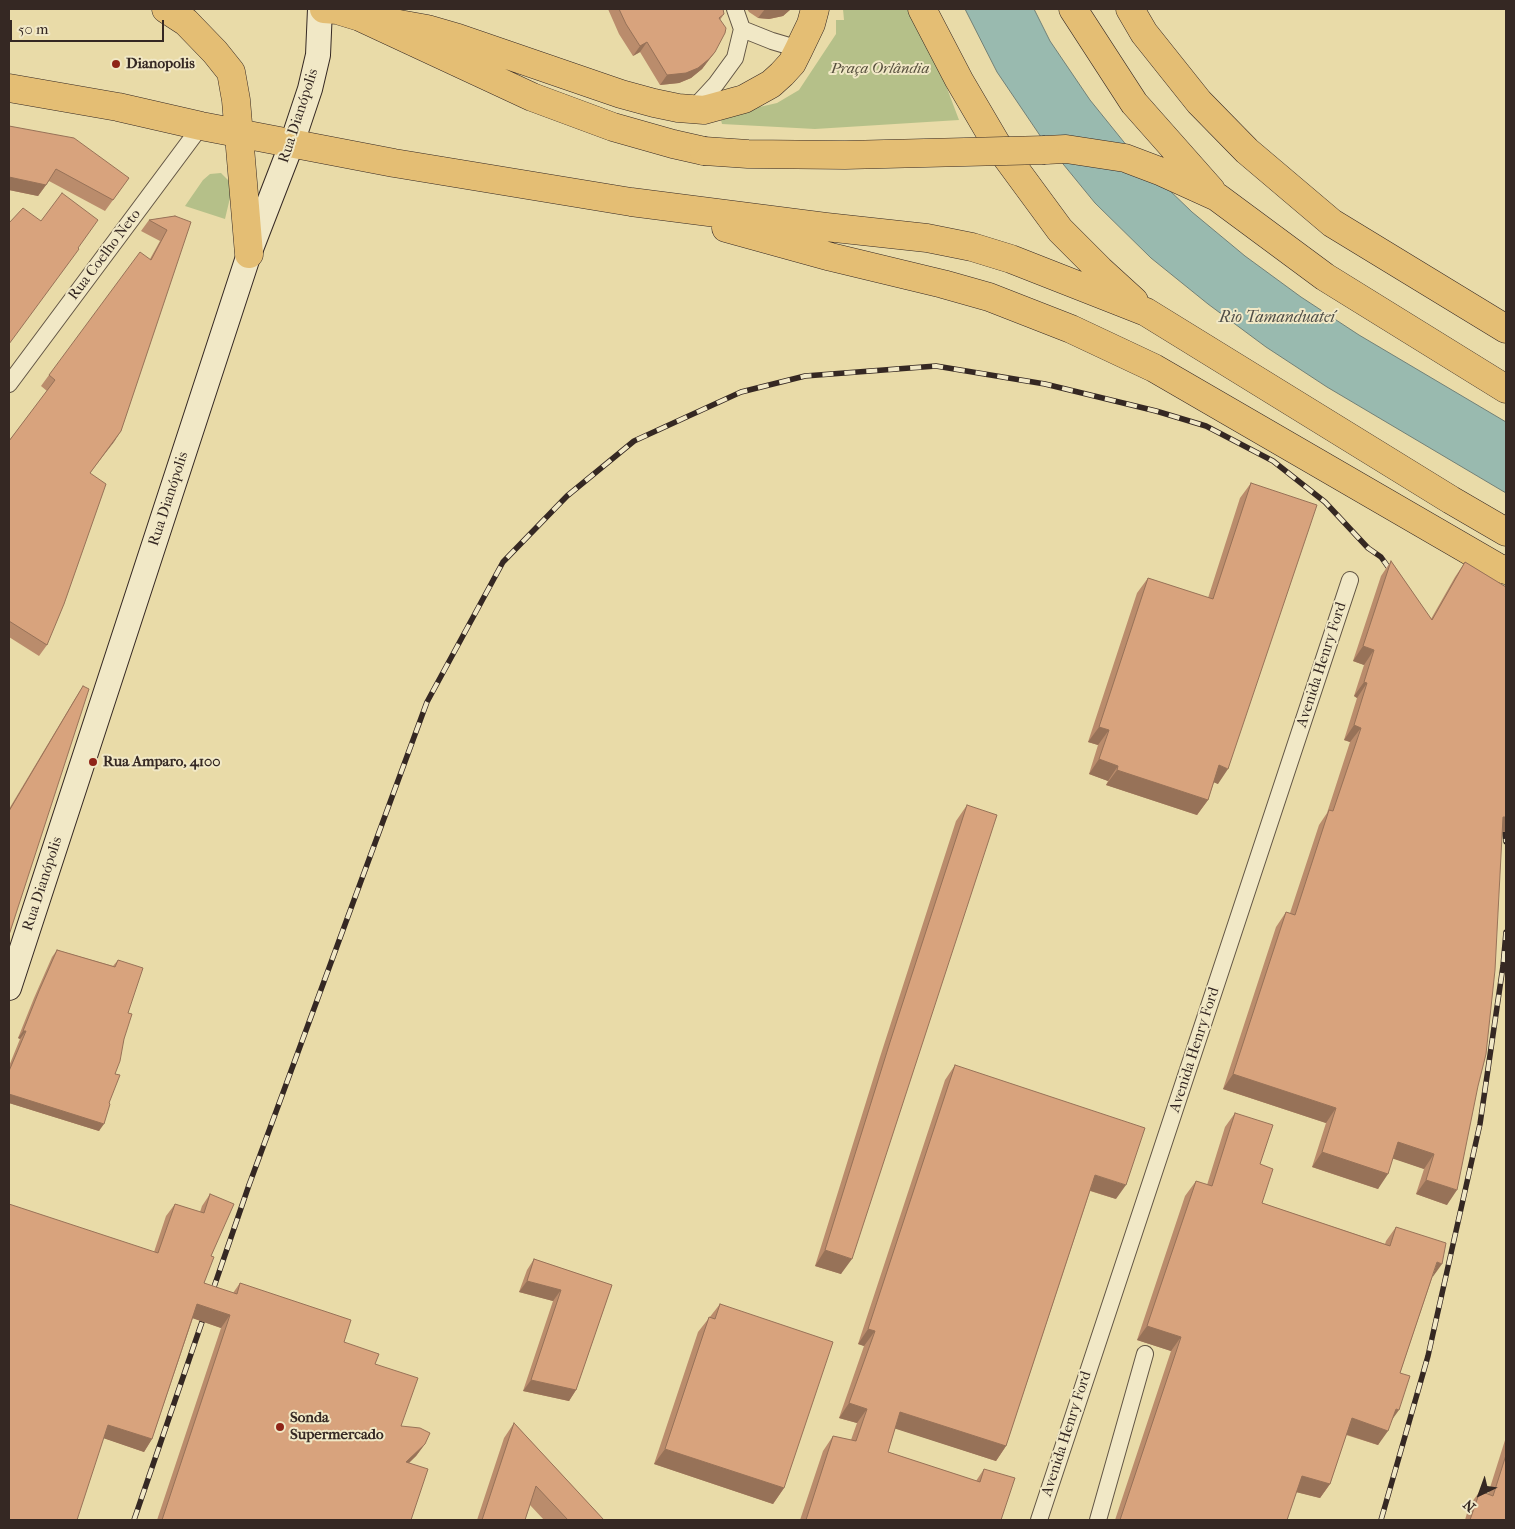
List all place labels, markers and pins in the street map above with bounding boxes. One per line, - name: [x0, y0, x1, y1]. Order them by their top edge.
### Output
- place label: Dianopolis: [126, 55, 195, 73]
- marker: Dianopolis: [110, 58, 122, 70]
- place label: Rua Amparo, 4100: [103, 753, 220, 771]
- marker: Rua Amparo, 4100: [87, 756, 99, 768]
- place label: Sonda Supermercado: [290, 1409, 384, 1444]
- marker: Sonda Supermercado: [274, 1421, 286, 1433]

